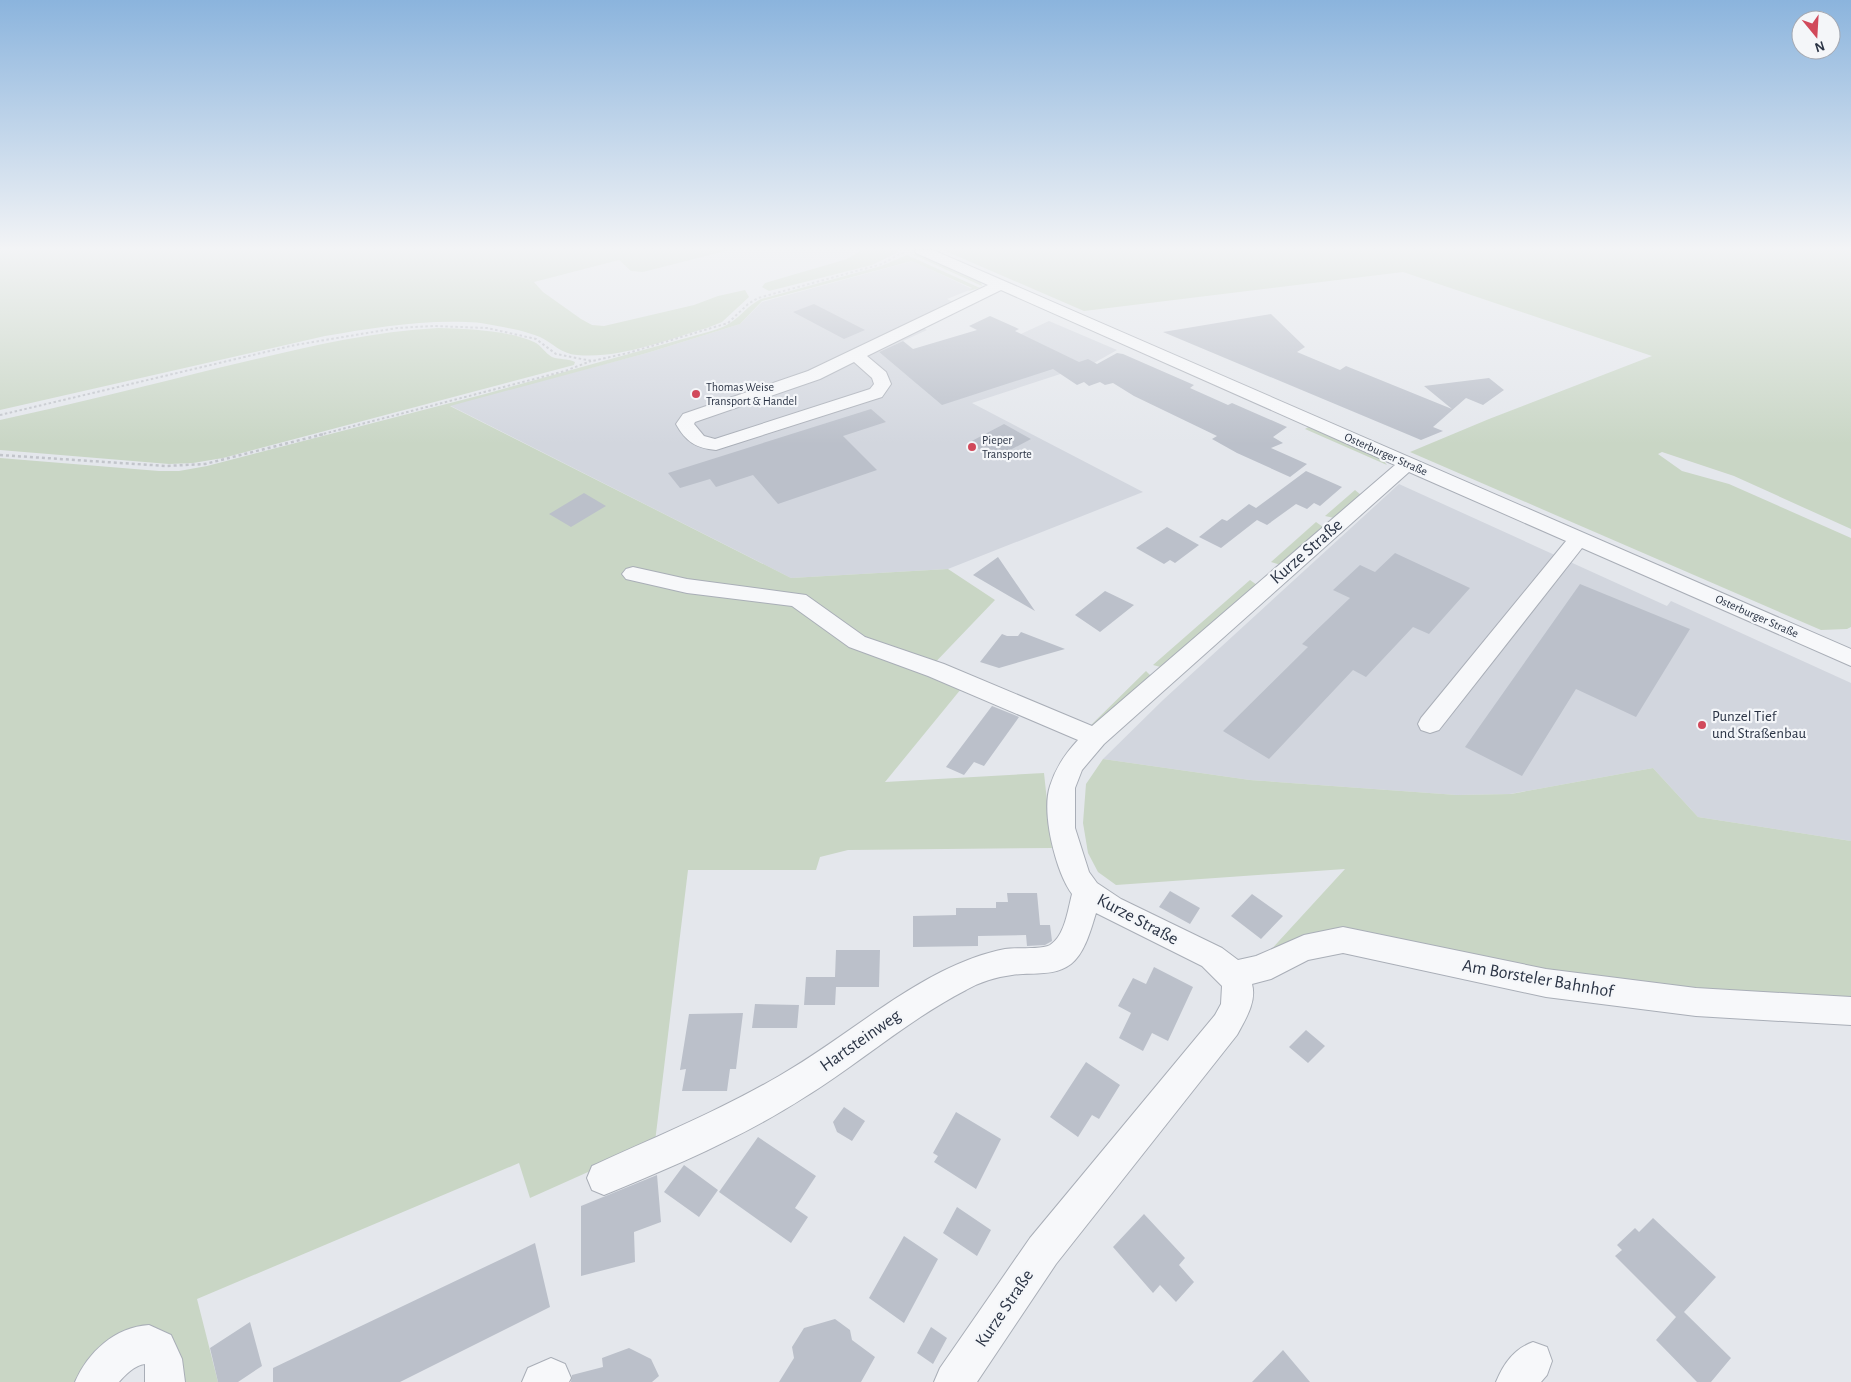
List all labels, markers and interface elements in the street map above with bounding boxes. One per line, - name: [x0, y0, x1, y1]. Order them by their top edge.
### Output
- north arrow: [1791, 10, 1841, 60]
- text: N: [1813, 38, 1827, 55]
- place label: Thomas Weise Transport & Handel: [706, 381, 797, 407]
- marker: Thomas Weise Transport & Handel: [690, 388, 702, 400]
- street label: Osterburger Straße: [1343, 430, 1429, 478]
- place label: Pieper Transporte: [982, 434, 1032, 460]
- marker: Pieper Transporte: [966, 441, 978, 453]
- street label: Kurze Straße: [1267, 516, 1346, 588]
- street label: Osterburger Straße: [1714, 592, 1800, 640]
- place label: Punzel Tief und Straßenbau: [1712, 709, 1807, 741]
- marker: Punzel Tief und Straßenbau: [1696, 719, 1708, 731]
- street label: Kurze Straße: [1094, 891, 1181, 949]
- street label: Am Borsteler Bahnhof: [1461, 957, 1616, 1001]
- street label: Hartsteinweg: [817, 1006, 904, 1075]
- street label: Kurze Straße: [972, 1267, 1037, 1351]

